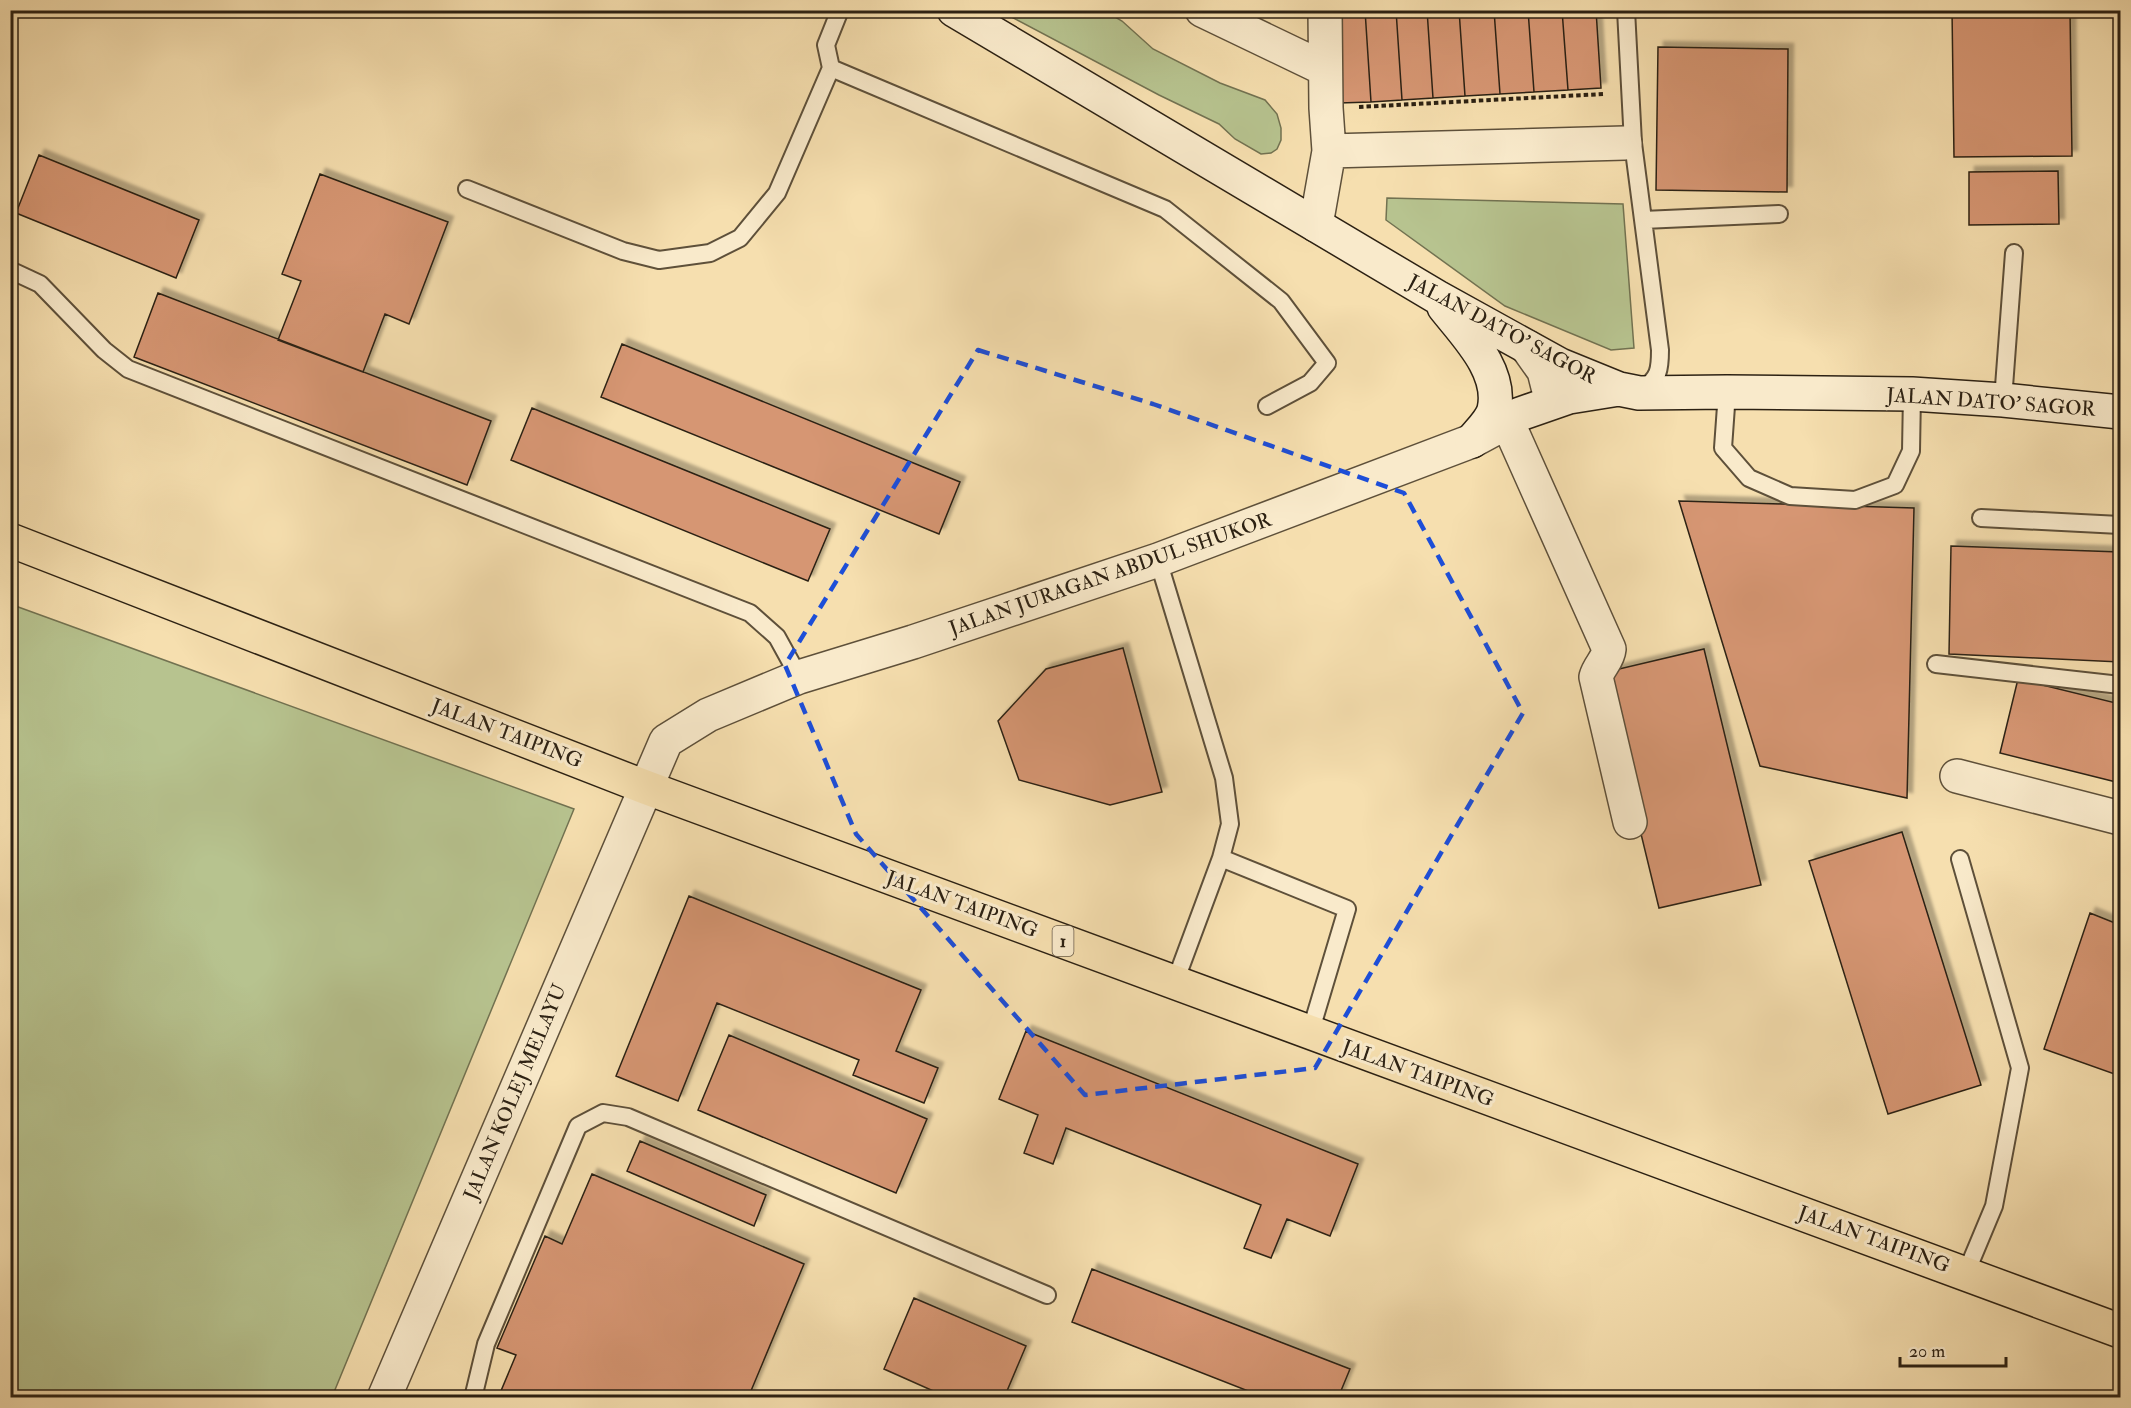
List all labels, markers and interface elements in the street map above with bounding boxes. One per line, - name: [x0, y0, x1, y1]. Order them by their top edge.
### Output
- street label: JALAN DATO' SAGOR: [1403, 268, 1601, 390]
- street label: JALAN DATO' SAGOR: [1885, 382, 2097, 422]
- street label: JALAN JURAGAN ABDUL SHUKOR: [945, 507, 1275, 641]
- street label: JALAN TAIPING: [427, 692, 586, 773]
- street label: JALAN TAIPING: [882, 865, 1041, 943]
- road number: 1: [1052, 926, 1074, 956]
- street label: JALAN KOLEJ MELAYU: [458, 980, 572, 1205]
- street label: JALAN TAIPING: [1338, 1034, 1497, 1112]
- street label: JALAN TAIPING: [1794, 1200, 1953, 1278]
- scale bar: [1900, 1330, 2006, 1368]
- text: 20 m: [1909, 1340, 1945, 1363]

